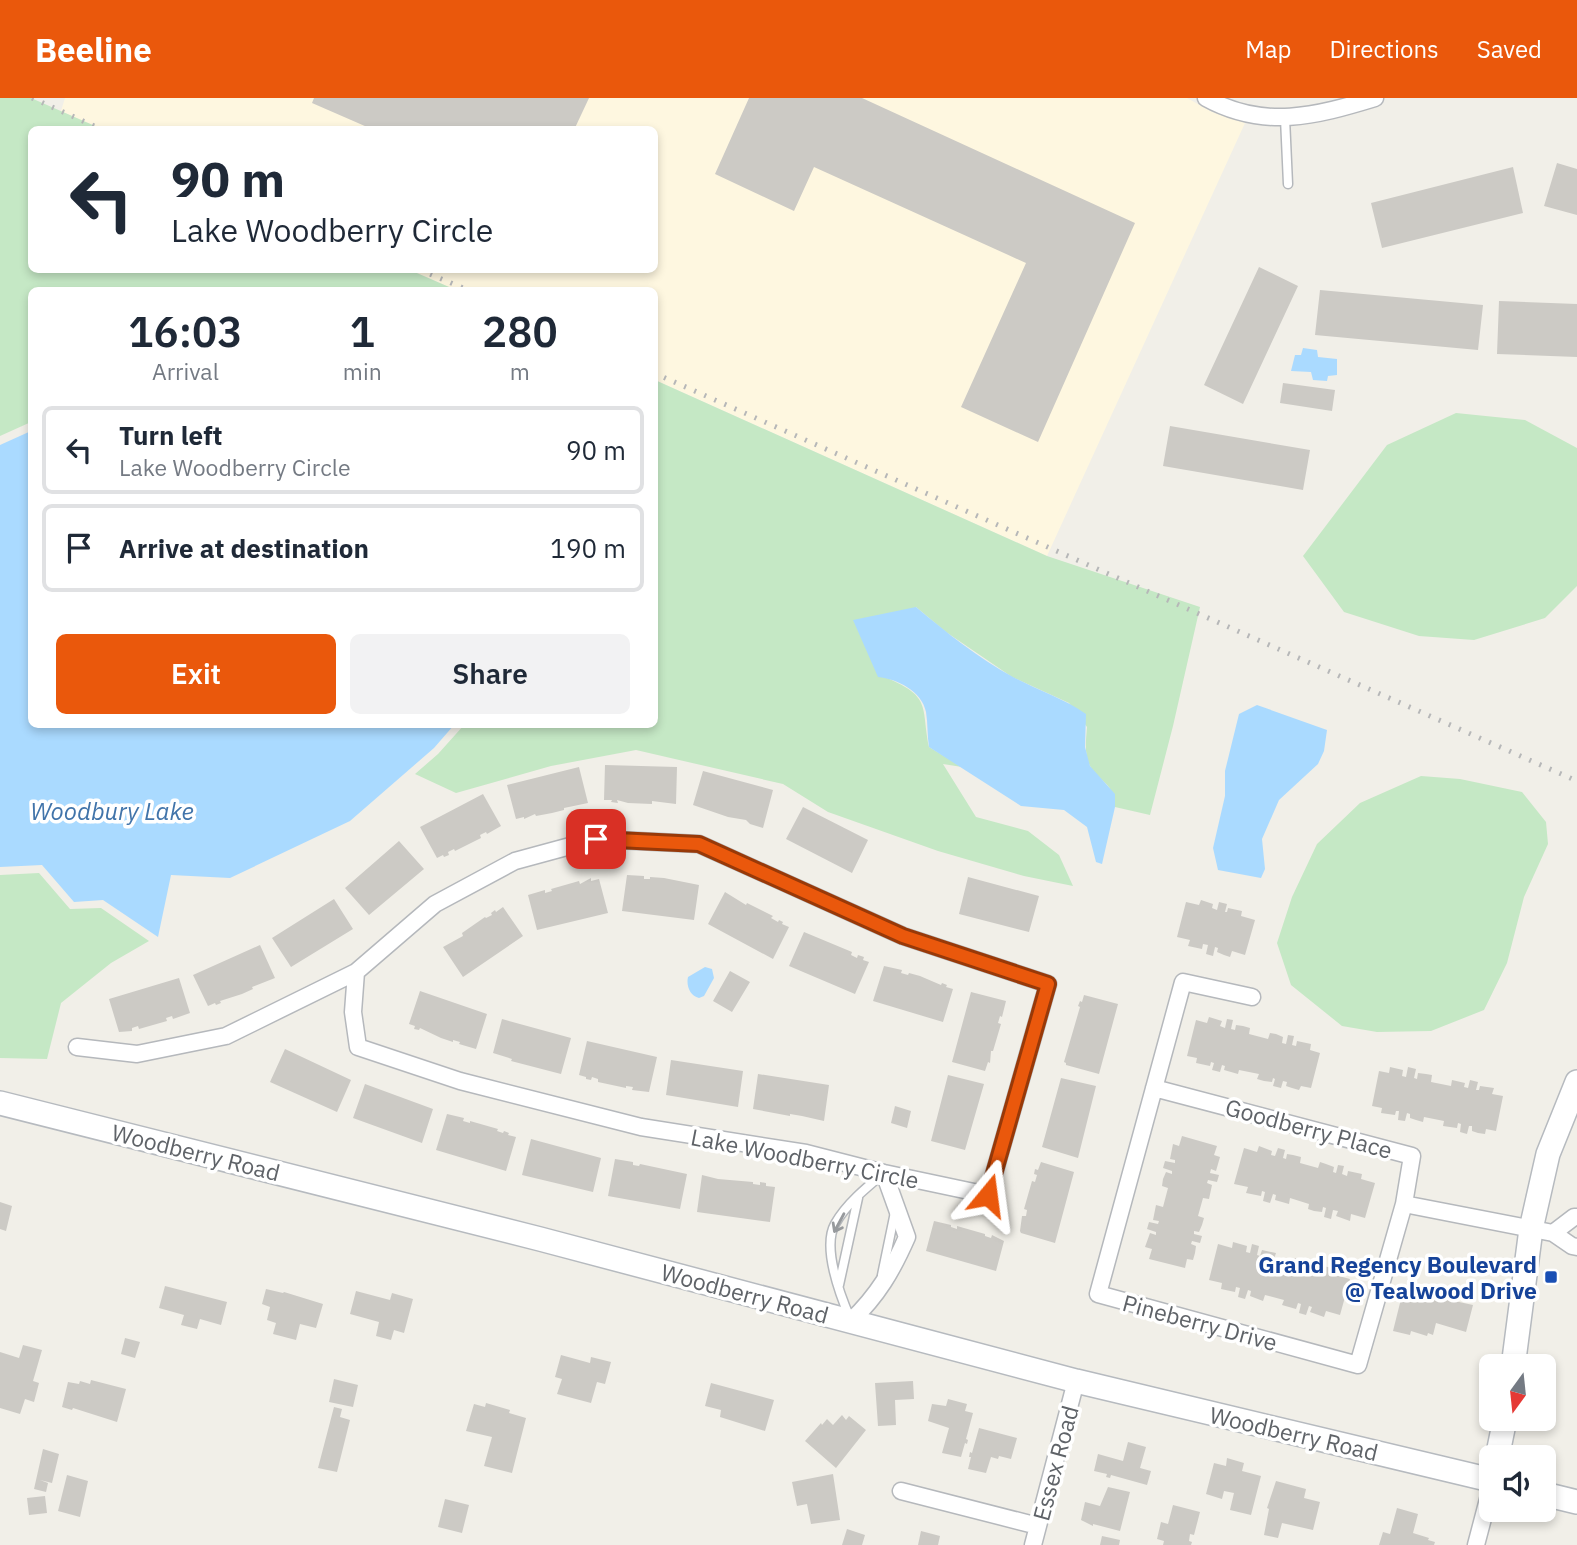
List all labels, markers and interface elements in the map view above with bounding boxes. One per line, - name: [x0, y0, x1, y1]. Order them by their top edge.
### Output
- text: Beeline: [35, 28, 152, 71]
- text: Map: [1245, 33, 1291, 65]
- text: Directions: [1329, 33, 1439, 65]
- text: Saved: [1477, 33, 1542, 65]
- text: 90 m: [171, 147, 285, 210]
- icon: left: [56, 154, 147, 245]
- text: Lake Woodberry Circle: [171, 209, 493, 251]
- text: 16:03: [128, 304, 243, 359]
- text: 1: [350, 304, 375, 359]
- text: 280: [482, 304, 558, 359]
- text: Arrival: [152, 356, 219, 386]
- text: min: [343, 356, 382, 386]
- text: m: [510, 356, 530, 386]
- text: Turn left: [119, 418, 222, 452]
- icon: left: [60, 431, 98, 469]
- text: 90 m: [566, 433, 626, 467]
- text: Lake Woodberry Circle: [119, 452, 351, 482]
- icon: arrive: [60, 529, 98, 567]
- text: Arrive at destination: [119, 531, 369, 565]
- text: 190 m: [550, 531, 626, 565]
- button: Exit: [56, 634, 336, 714]
- button: Share: [350, 634, 630, 714]
- water label: Woodbury Lake: [30, 795, 194, 827]
- pin: [566, 809, 626, 869]
- icon: arrive: [577, 820, 615, 858]
- street label: Goodberry Place: [1222, 1091, 1396, 1165]
- street label: Woodberry Road: [109, 1117, 283, 1187]
- street label: Lake Woodberry Circle: [688, 1121, 922, 1195]
- position arrow: [951, 1158, 1025, 1232]
- one-way arrow: [831, 1212, 845, 1232]
- place label: Grand Regency Boulevard @ Tealwood Drive: [1258, 1249, 1537, 1305]
- street label: Woodberry Road: [658, 1256, 832, 1330]
- marker: Grand Regency Boulevard @ Tealwood Drive: [1543, 1269, 1559, 1285]
- street label: Pineberry Drive: [1119, 1287, 1281, 1357]
- north arrow: [1479, 1354, 1556, 1432]
- map controls: [1479, 1354, 1556, 1522]
- street label: Woodberry Road: [1207, 1399, 1381, 1467]
- street label: Essex Road: [1025, 1402, 1085, 1524]
- button: sound: [1479, 1445, 1556, 1522]

